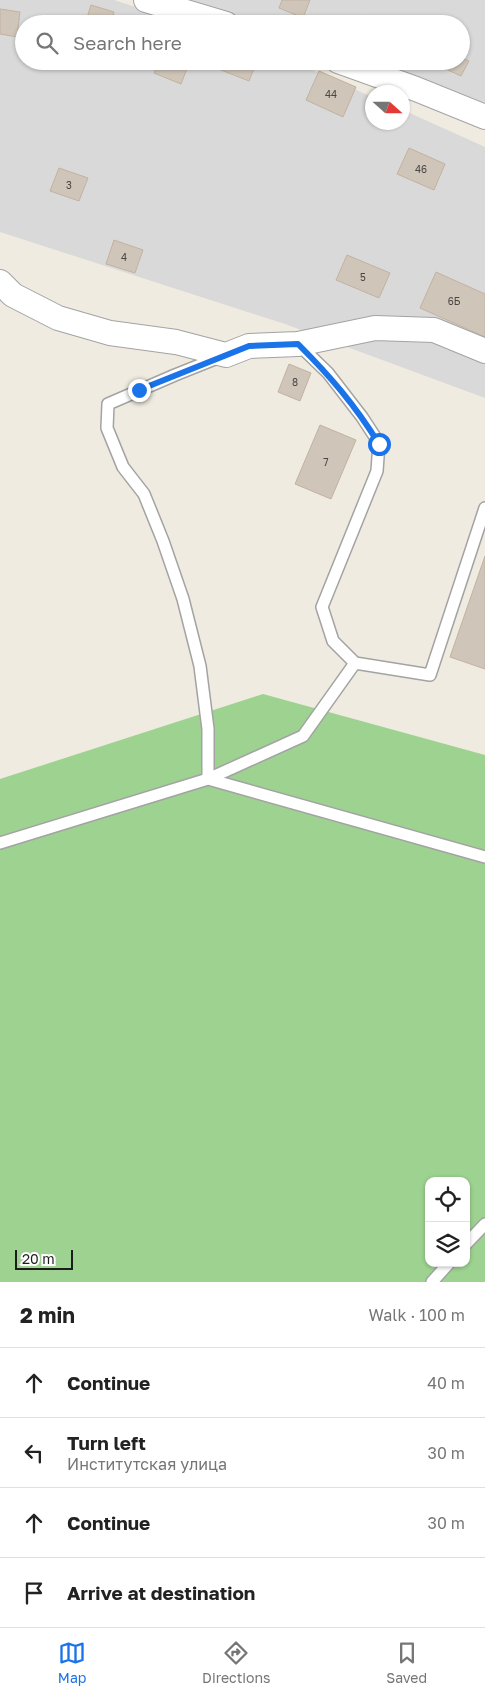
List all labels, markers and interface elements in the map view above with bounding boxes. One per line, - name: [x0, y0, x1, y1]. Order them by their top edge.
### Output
- search box: [15, 15, 470, 70]
- icon: search: [33, 29, 61, 57]
- text: Search here: [73, 31, 182, 54]
- north arrow: [365, 85, 410, 130]
- house number: 44: [325, 88, 337, 100]
- house number: 46: [415, 163, 427, 175]
- house number: 3: [66, 179, 72, 191]
- house number: 4: [121, 251, 127, 263]
- house number: 5: [360, 271, 366, 283]
- house number: 6Б: [448, 295, 461, 307]
- house number: 8: [292, 376, 298, 388]
- route end: [128, 379, 151, 402]
- route start: [368, 433, 391, 456]
- house number: 7: [323, 456, 329, 468]
- map controls: [425, 1177, 470, 1267]
- button: locate: [425, 1177, 470, 1222]
- button: layers: [425, 1222, 470, 1267]
- scale bar: [15, 1247, 72, 1270]
- text: 20 m: [22, 1250, 55, 1267]
- text: 2 min: [20, 1302, 75, 1328]
- text: Walk · 100 m: [369, 1305, 465, 1325]
- icon: ahead: [20, 1369, 48, 1397]
- text: Continue: [67, 1371, 150, 1394]
- text: 40 m: [427, 1373, 465, 1393]
- text: Turn left: [67, 1431, 146, 1454]
- icon: left: [20, 1439, 48, 1467]
- text: 30 m: [428, 1443, 465, 1463]
- text: Институтская улица: [67, 1454, 227, 1474]
- icon: ahead: [20, 1509, 48, 1537]
- text: Continue: [67, 1511, 150, 1534]
- text: 30 m: [428, 1513, 465, 1533]
- icon: arrive: [20, 1579, 48, 1607]
- text: Arrive at destination: [67, 1581, 255, 1604]
- tab: Map: [58, 1639, 86, 1686]
- tab: Directions: [202, 1639, 271, 1686]
- tab: Saved: [386, 1639, 427, 1686]

